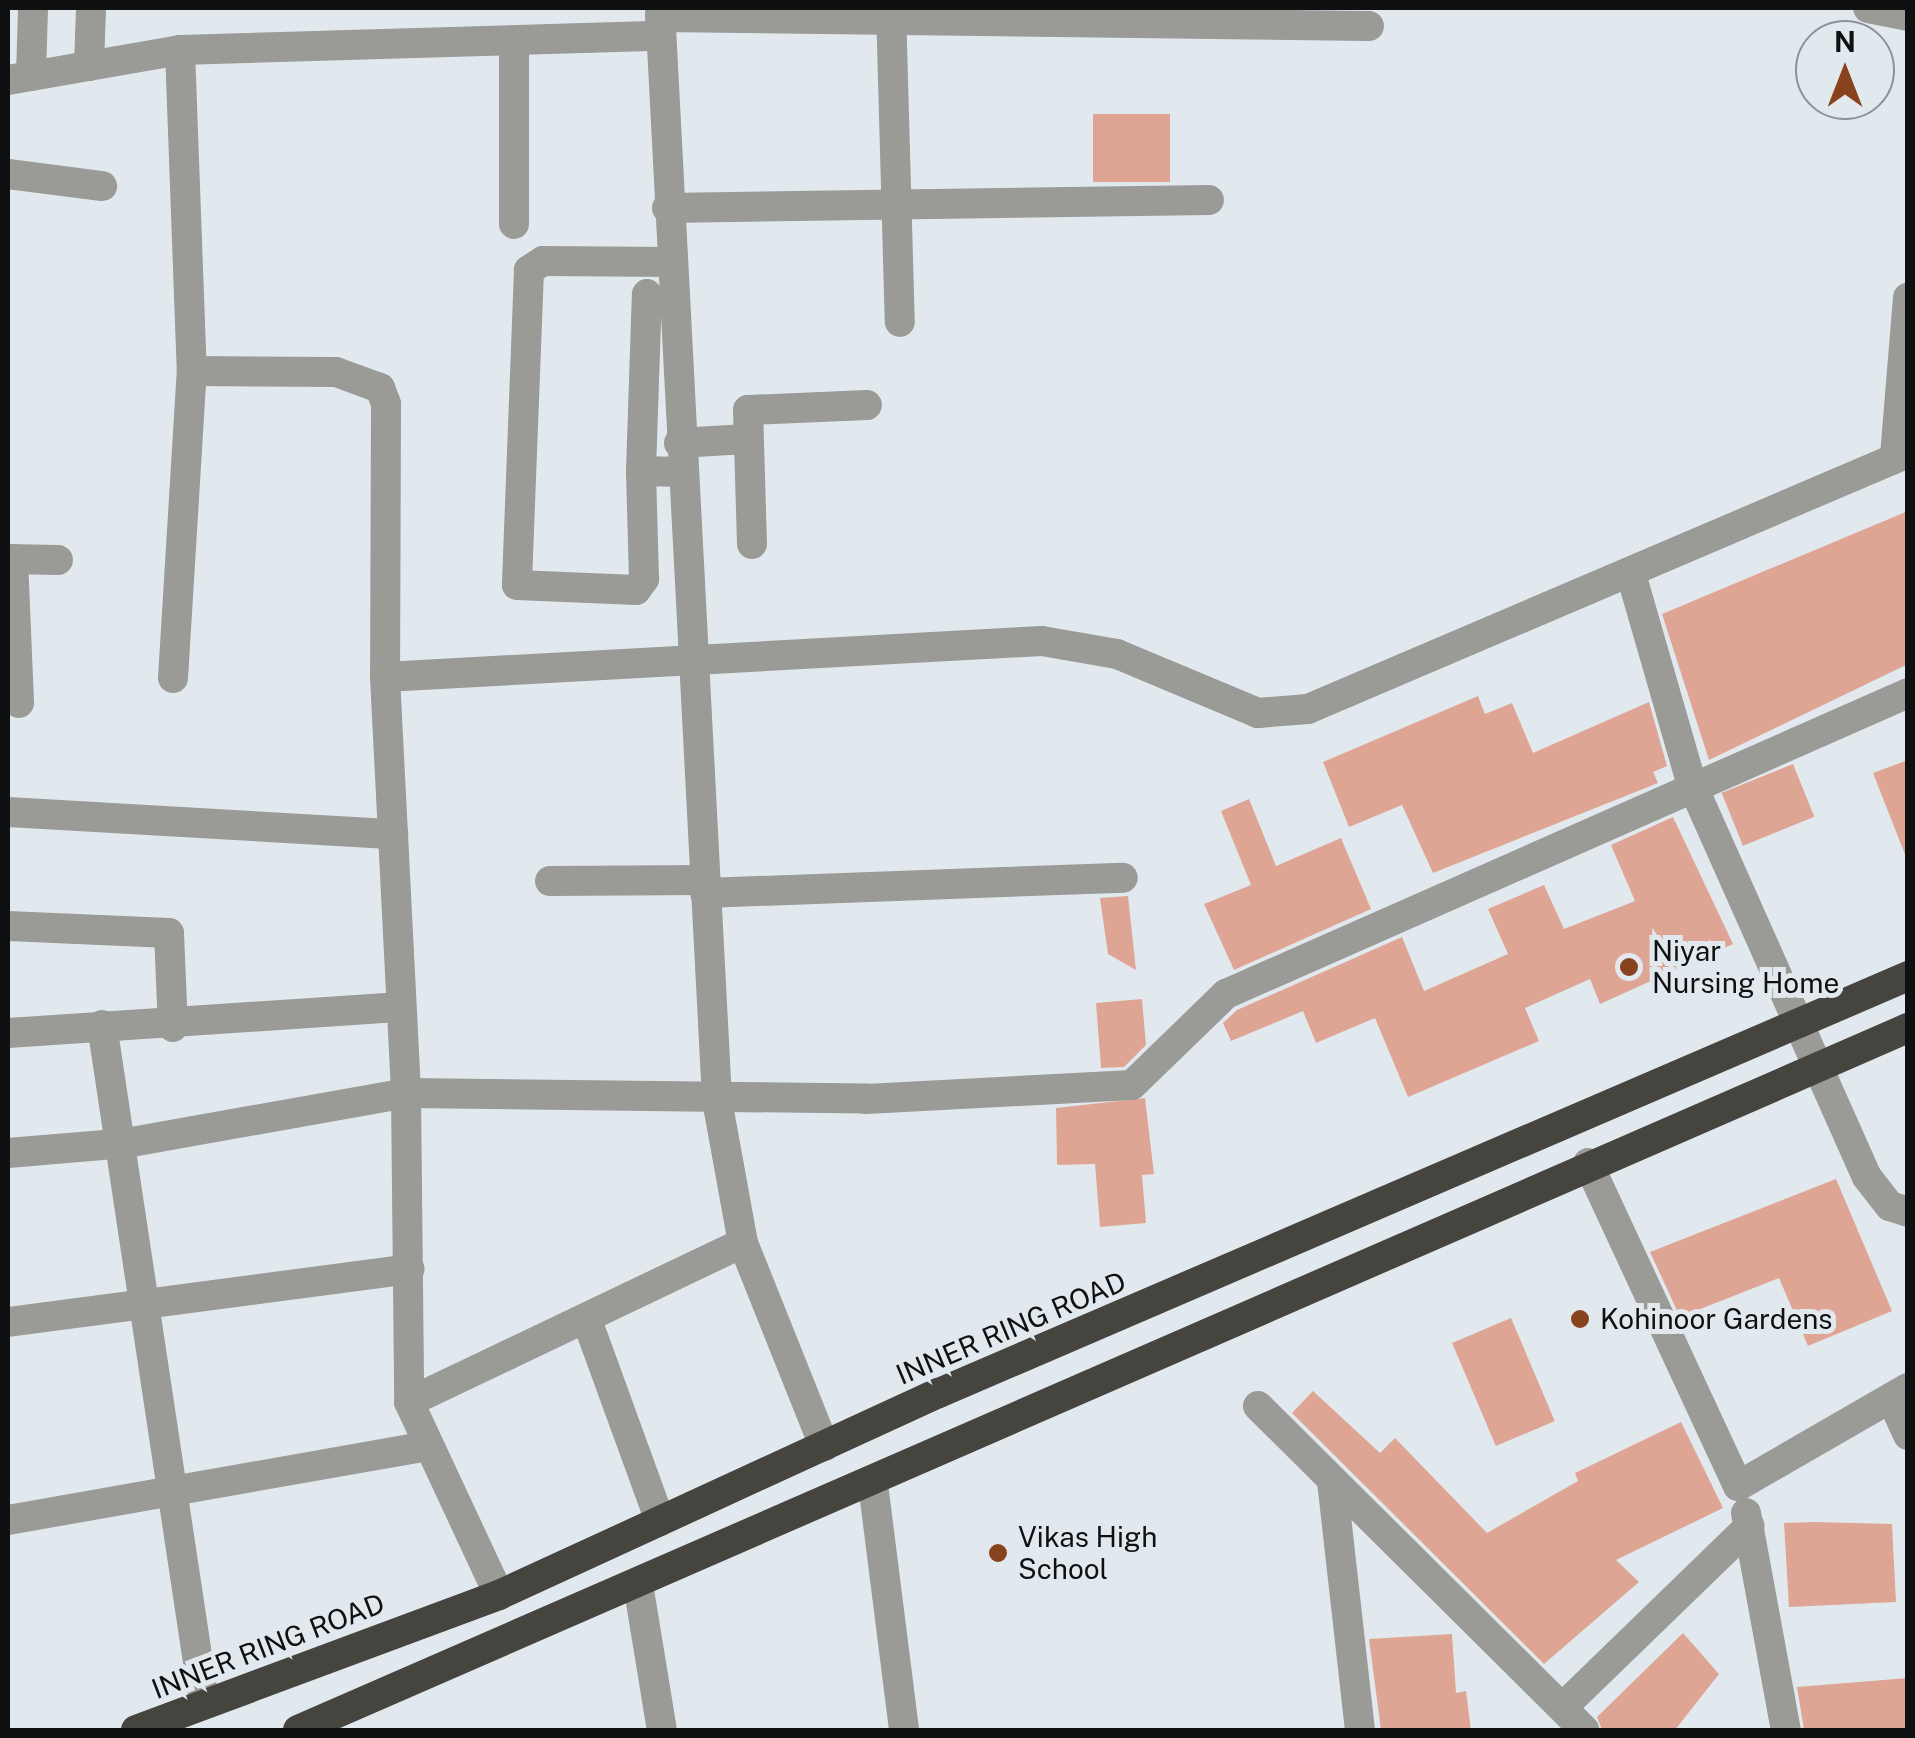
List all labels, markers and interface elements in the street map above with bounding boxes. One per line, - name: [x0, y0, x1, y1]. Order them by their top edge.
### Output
- north arrow: [1795, 20, 1895, 120]
- text: N: [1834, 25, 1856, 58]
- place label: Niyar Nursing Home: [1652, 934, 1839, 1000]
- marker: Niyar Nursing Home: [1616, 954, 1642, 980]
- street label: INNER RING ROAD: [891, 1264, 1131, 1392]
- place label: Kohinoor Gardens: [1600, 1302, 1832, 1336]
- marker: Kohinoor Gardens: [1569, 1308, 1591, 1330]
- place label: Vikas High School: [1018, 1520, 1158, 1586]
- marker: Vikas High School: [987, 1542, 1009, 1564]
- street label: INNER RING ROAD: [147, 1586, 389, 1706]

